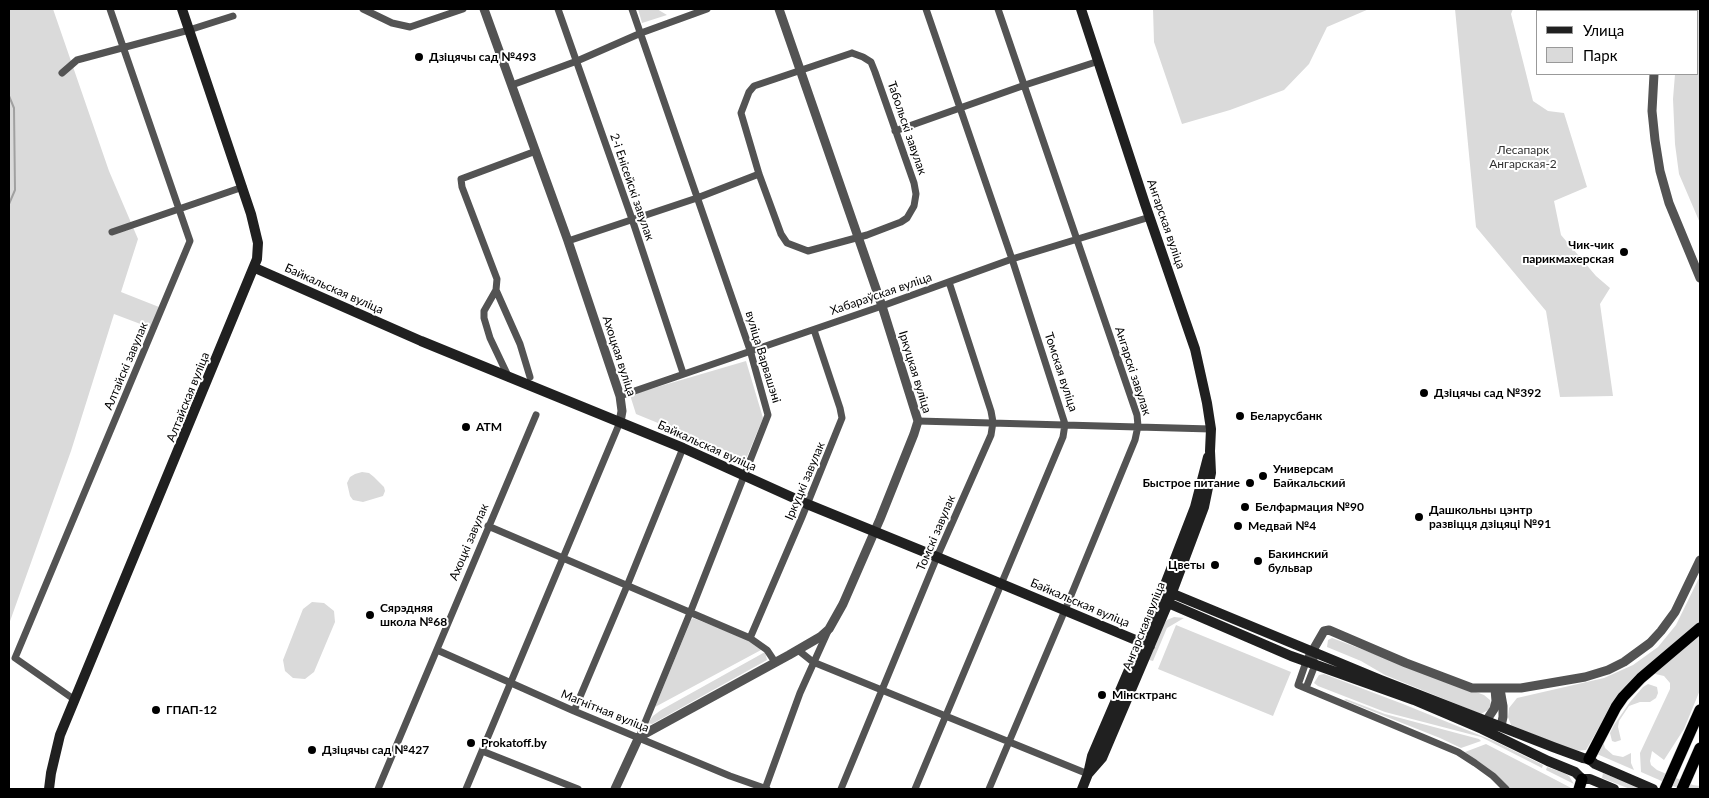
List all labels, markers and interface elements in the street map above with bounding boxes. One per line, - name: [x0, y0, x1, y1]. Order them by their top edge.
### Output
- legend: [1536, 10, 1699, 75]
- text: Улица: [1583, 21, 1624, 39]
- text: Парк: [1583, 46, 1617, 64]
- place label: Дзіцячы сад №493: [429, 50, 536, 64]
- marker: Дзіцячы сад №493: [413, 51, 425, 63]
- street label: Табольскі завулак: [884, 79, 930, 177]
- street label: 2-і Енісейскі завулак: [607, 131, 657, 243]
- park label: Лесапарк Ангарская-2: [1489, 143, 1557, 171]
- street label: Ангарская вуліца: [1144, 177, 1188, 271]
- place label: Чик-чик парикмахерская: [1522, 238, 1614, 266]
- marker: Чик-чик парикмахерская: [1618, 246, 1630, 258]
- street label: Байкальская вуліца: [282, 261, 386, 317]
- street label: Хабараўская вуліца: [828, 270, 934, 318]
- street label: вуліца Варвашэні: [742, 309, 784, 405]
- street label: Ахоцкая вуліца: [599, 314, 639, 398]
- street label: Алтайскі завулак: [101, 320, 151, 412]
- street label: Ангарскі завулак: [1112, 325, 1154, 417]
- street label: Іркуцкая вуліца: [896, 329, 934, 415]
- street label: Томская вуліца: [1041, 331, 1081, 413]
- street label: Алтайская вуліца: [163, 350, 213, 444]
- place label: Дзіцячы сад №392: [1434, 386, 1541, 400]
- marker: Дзіцячы сад №392: [1418, 387, 1430, 399]
- place label: Беларусбанк: [1250, 409, 1322, 423]
- marker: Беларусбанк: [1234, 410, 1246, 422]
- street label: Байкальская вуліца: [655, 418, 759, 474]
- place label: АТМ: [476, 420, 502, 434]
- marker: АТМ: [460, 421, 472, 433]
- street label: Іркуцкі завулак: [782, 440, 828, 522]
- place label: Универсам Байкальский: [1273, 462, 1346, 490]
- marker: Универсам Байкальский: [1257, 470, 1269, 482]
- place label: Быстрое питание: [1142, 476, 1240, 490]
- marker: Быстрое питание: [1244, 477, 1256, 489]
- street label: Томскі завулак: [914, 493, 958, 573]
- place label: Белфармация №90: [1255, 500, 1364, 514]
- street label: Ахоцкі завулак: [446, 501, 492, 583]
- marker: Белфармация №90: [1239, 501, 1251, 513]
- place label: Дашкольны цэнтр развіцця дзіцяці №91: [1429, 503, 1551, 531]
- marker: Дашкольны цэнтр развіцця дзіцяці №91: [1413, 511, 1425, 523]
- place label: Медвай №4: [1248, 519, 1316, 533]
- marker: Медвай №4: [1232, 520, 1244, 532]
- place label: Бакинский бульвар: [1268, 547, 1328, 575]
- marker: Бакинский бульвар: [1252, 555, 1264, 567]
- place label: Цветы: [1168, 558, 1205, 572]
- marker: Цветы: [1209, 559, 1221, 571]
- street label: Байкальская вуліца: [1028, 576, 1132, 630]
- street label: Ангарская вуліца: [1120, 580, 1168, 672]
- place label: Сярэдняя школа №68: [380, 601, 447, 629]
- marker: Сярэдняя школа №68: [364, 609, 376, 621]
- street label: Магнітная вуліца: [559, 687, 651, 735]
- place label: Мінсктранс: [1112, 688, 1177, 702]
- marker: Мінсктранс: [1096, 689, 1108, 701]
- place label: ГПАП-12: [166, 703, 217, 717]
- marker: ГПАП-12: [150, 704, 162, 716]
- place label: Prokatoff.by: [481, 736, 547, 750]
- marker: Prokatoff.by: [465, 737, 477, 749]
- place label: Дзіцячы сад №427: [322, 743, 429, 757]
- marker: Дзіцячы сад №427: [306, 744, 318, 756]

